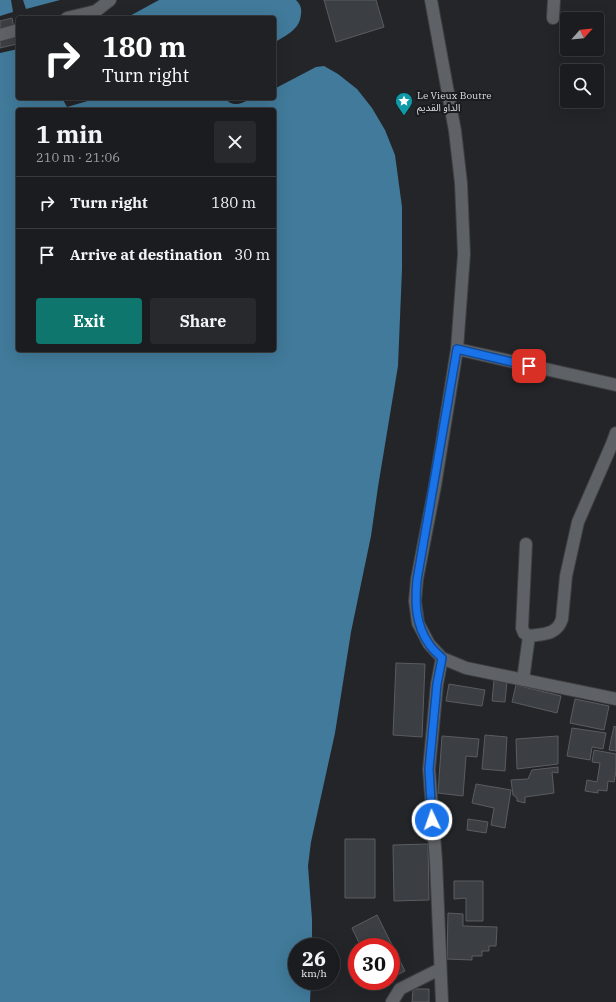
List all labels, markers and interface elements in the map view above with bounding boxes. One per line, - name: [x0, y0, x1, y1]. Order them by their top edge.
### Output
- north arrow: [560, 12, 604, 56]
- map controls: [560, 12, 604, 108]
- text: 180 m: [102, 28, 186, 65]
- icon: right: [36, 32, 88, 84]
- text: Turn right: [102, 64, 189, 87]
- button: search: [560, 64, 604, 108]
- place label: Le Vieux Boutre الداو القديم: [417, 89, 492, 115]
- place icon: Le Vieux Boutre الداو القديم: [394, 91, 414, 116]
- text: 1 min: [36, 118, 103, 150]
- button: close: [214, 121, 256, 163]
- text: 210 m · 21:06: [36, 149, 120, 166]
- icon: right: [36, 192, 58, 214]
- text: Turn right: [70, 193, 148, 212]
- text: 180 m: [211, 193, 256, 212]
- icon: arrive: [36, 244, 58, 266]
- text: Arrive at destination: [70, 245, 222, 264]
- text: 30 m: [234, 245, 270, 264]
- button: Exit: [36, 298, 142, 344]
- button: Share: [150, 298, 256, 344]
- pin: [512, 349, 546, 383]
- icon: arrive: [518, 355, 540, 377]
- position arrow: [411, 799, 453, 841]
- speed limit sign: 30: [348, 938, 400, 990]
- text: 26: [302, 945, 326, 972]
- text: km/h: [301, 967, 327, 980]

